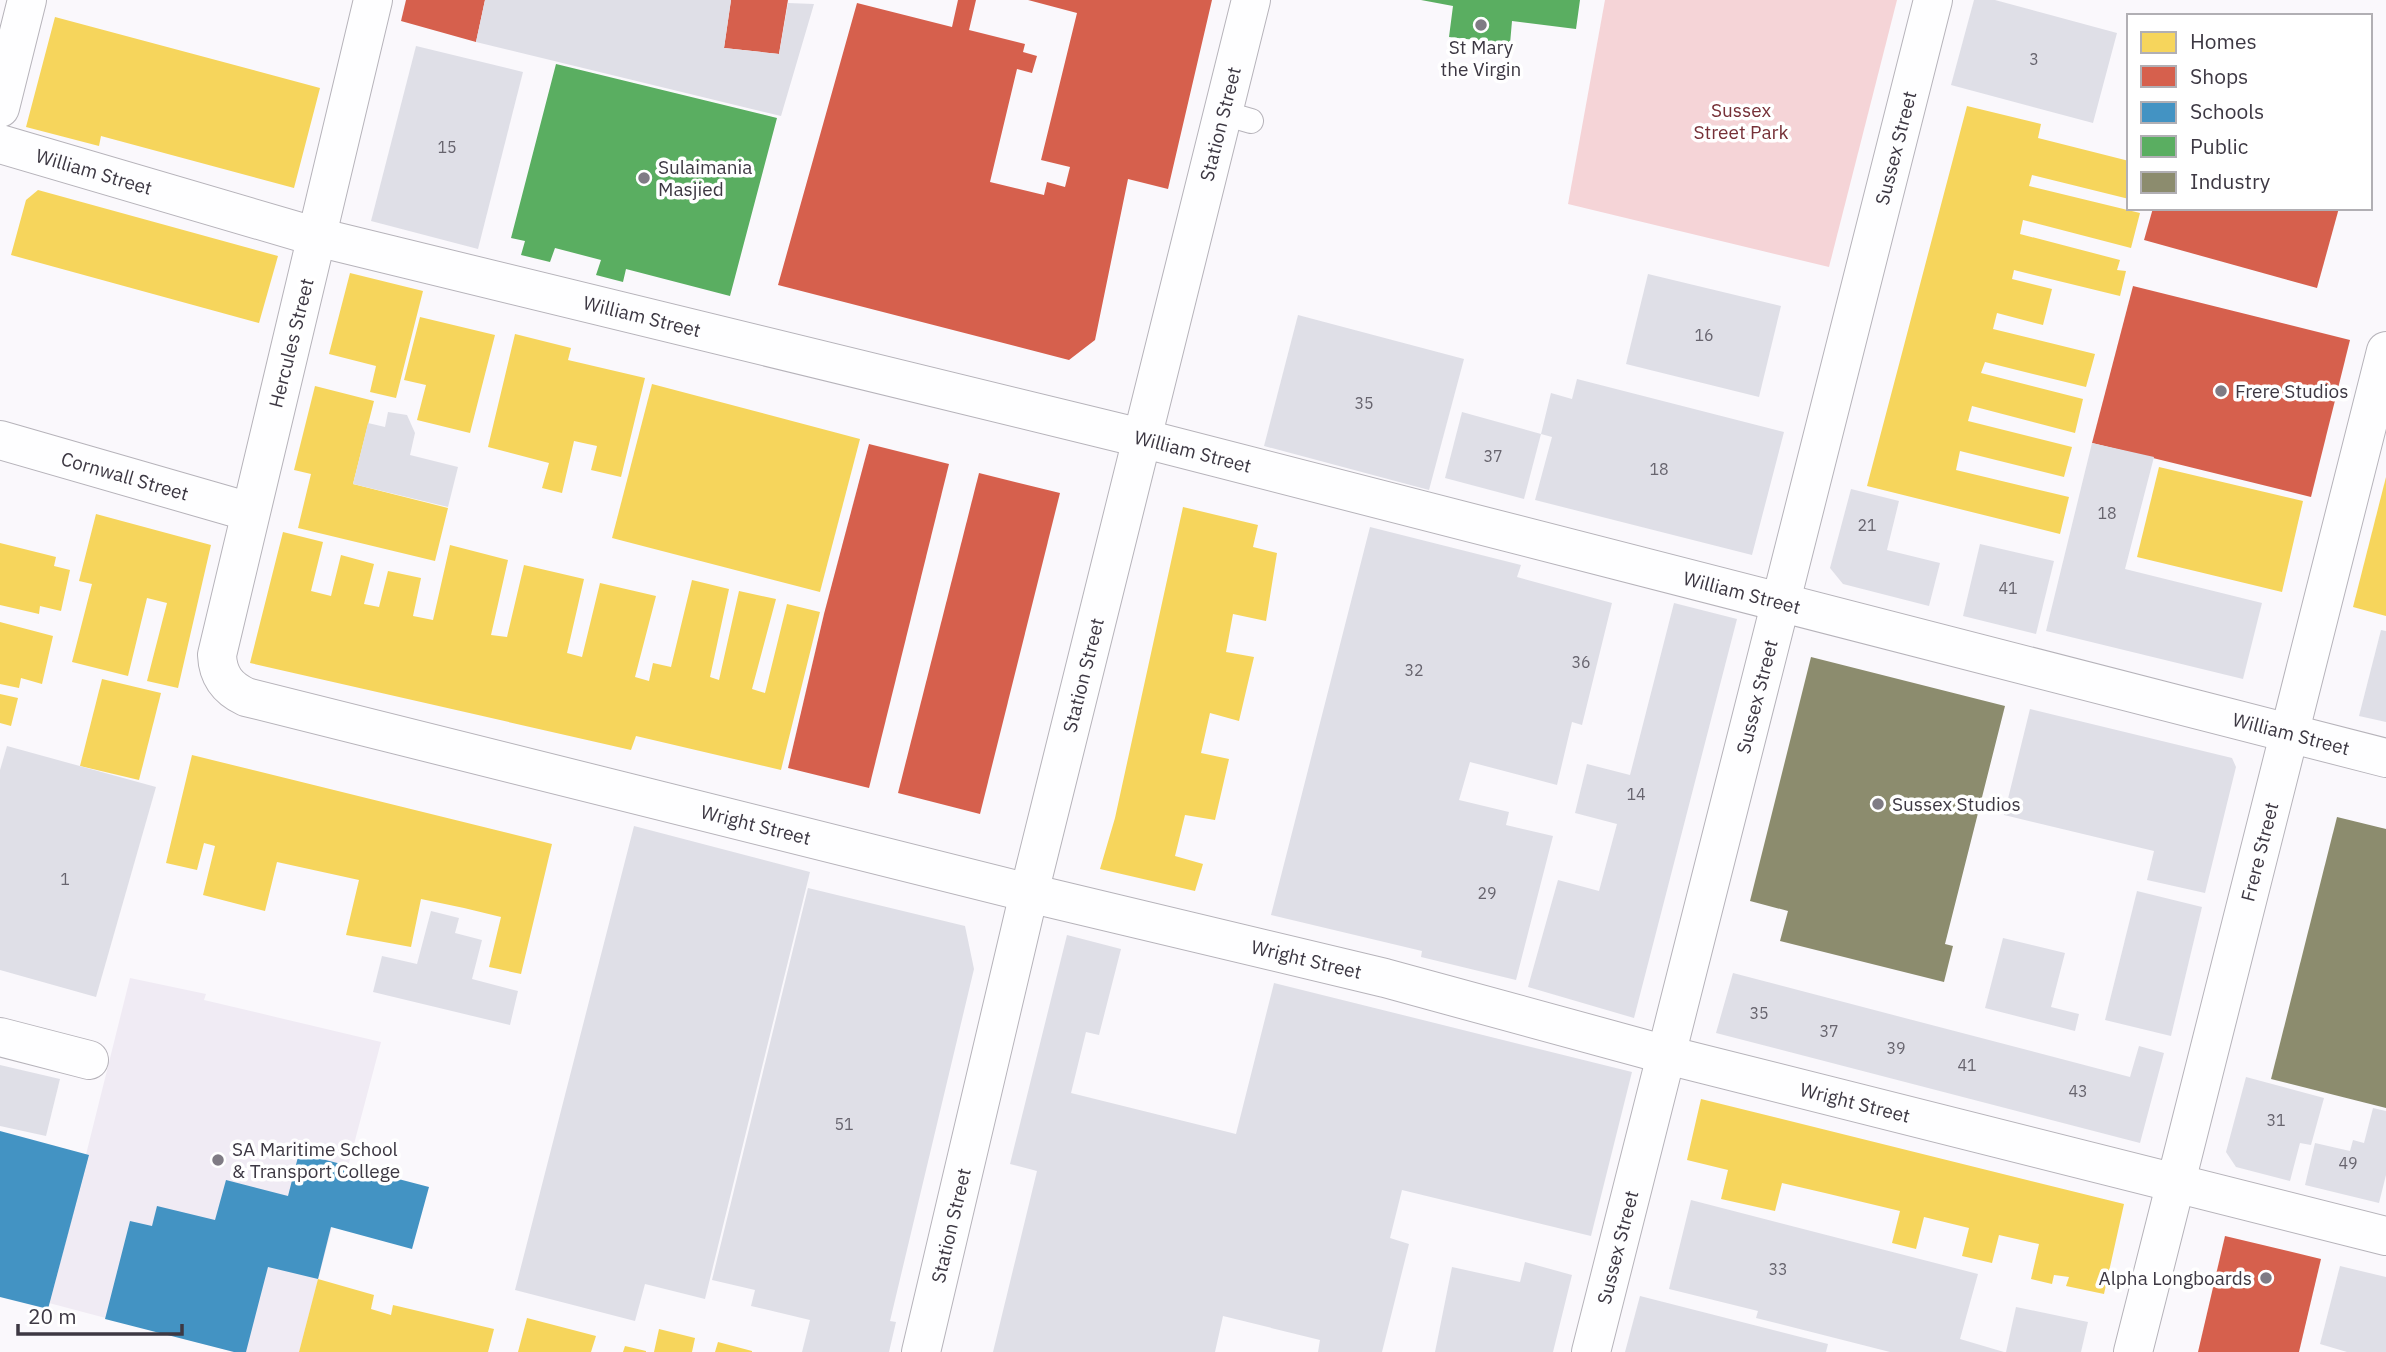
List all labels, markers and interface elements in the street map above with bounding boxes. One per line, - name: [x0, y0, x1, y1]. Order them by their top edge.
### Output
- legend: [2127, 14, 2372, 210]
- marker: St Mary the Virgin: [1473, 17, 1489, 33]
- text: Homes: [2190, 27, 2257, 55]
- place label: St Mary the Virgin: [1441, 35, 1521, 81]
- house number: 3: [2029, 49, 2039, 69]
- text: Shops: [2190, 62, 2248, 90]
- street label: Station Street: [1194, 64, 1246, 184]
- street label: Sussex Street: [1870, 88, 1922, 207]
- text: Schools: [2190, 97, 2264, 125]
- park label: Sussex Street Park: [1693, 98, 1789, 144]
- text: Public: [2190, 132, 2248, 160]
- house number: 15: [437, 137, 457, 157]
- street label: William Street: [33, 143, 155, 200]
- place label: Sulaimania Masjied: [658, 155, 752, 201]
- text: Industry: [2190, 167, 2271, 195]
- marker: Sulaimania Masjied: [636, 170, 652, 186]
- street label: Hercules Street: [263, 276, 319, 410]
- street label: William Street: [581, 290, 703, 342]
- house number: 16: [1694, 325, 1714, 345]
- place label: Frere Studios: [2235, 379, 2349, 403]
- marker: Frere Studios: [2213, 383, 2229, 399]
- house number: 35: [1354, 393, 1374, 413]
- street label: William Street: [1132, 425, 1254, 478]
- street label: Cornwall Street: [58, 446, 191, 506]
- house number: 37: [1483, 446, 1503, 466]
- house number: 18: [1649, 459, 1669, 479]
- house number: 18: [2097, 503, 2117, 523]
- house number: 21: [1857, 515, 1877, 535]
- street label: William Street: [1681, 566, 1803, 619]
- house number: 41: [1998, 578, 2018, 598]
- street label: Station Street: [1057, 615, 1109, 735]
- street label: Sussex Street: [1731, 637, 1783, 756]
- house number: 36: [1571, 652, 1591, 672]
- house number: 32: [1404, 660, 1424, 680]
- street label: William Street: [2230, 707, 2352, 760]
- house number: 14: [1626, 784, 1646, 804]
- place label: Sussex Studios: [1892, 792, 2021, 816]
- marker: Sussex Studios: [1870, 796, 1886, 812]
- street label: Wright Street: [698, 799, 813, 850]
- street label: Frere Street: [2235, 800, 2284, 904]
- house number: 1: [60, 869, 70, 889]
- house number: 29: [1477, 883, 1497, 903]
- street label: Wright Street: [1249, 935, 1364, 984]
- house number: 35: [1749, 1003, 1769, 1023]
- house number: 37: [1819, 1021, 1839, 1041]
- house number: 39: [1886, 1038, 1906, 1058]
- house number: 41: [1957, 1055, 1977, 1075]
- street label: Wright Street: [1798, 1077, 1913, 1128]
- house number: 43: [2068, 1081, 2088, 1101]
- house number: 31: [2266, 1110, 2286, 1130]
- house number: 51: [834, 1114, 854, 1134]
- place label: SA Maritime School & Transport College: [232, 1137, 400, 1183]
- marker: SA Maritime School & Transport College: [210, 1152, 226, 1168]
- house number: 49: [2338, 1153, 2358, 1173]
- street label: Station Street: [926, 1166, 976, 1285]
- street label: Sussex Street: [1592, 1188, 1643, 1307]
- house number: 33: [1768, 1259, 1788, 1279]
- place label: Alpha Longboards: [2098, 1266, 2252, 1290]
- marker: Alpha Longboards: [2258, 1270, 2274, 1286]
- scale bar: [18, 1292, 182, 1336]
- text: 20 m: [28, 1302, 77, 1330]

